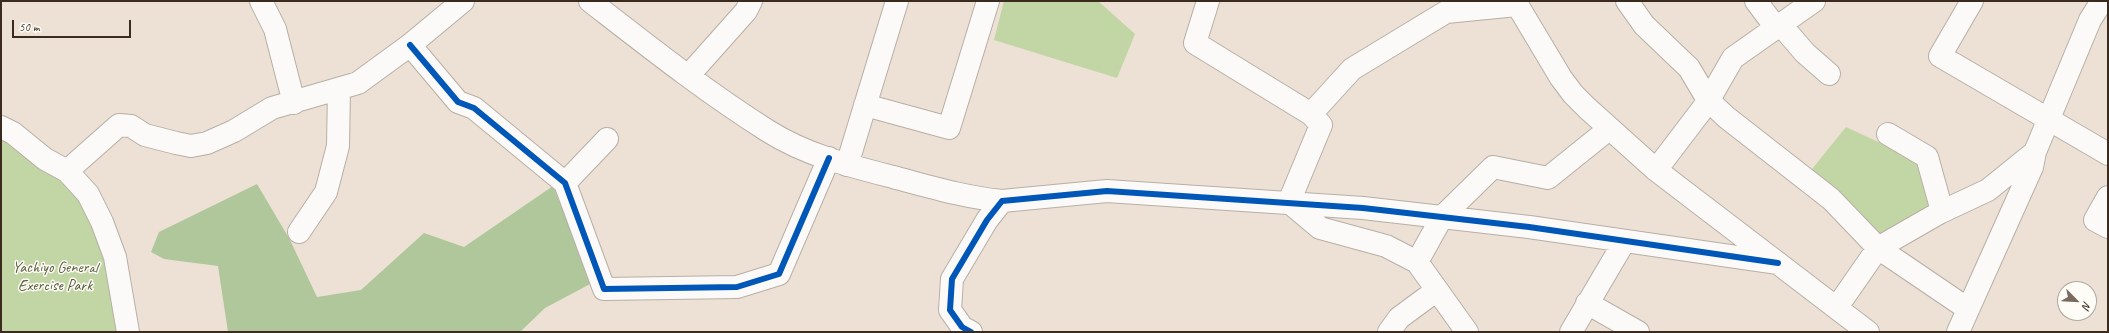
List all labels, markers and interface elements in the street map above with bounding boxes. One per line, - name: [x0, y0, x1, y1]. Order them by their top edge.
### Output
- scale bar: [14, 12, 133, 38]
- text: 50 m: [19, 19, 39, 35]
- park label: Yachiyo General Exercise Park: [12, 258, 98, 296]
- north arrow: [2057, 281, 2097, 321]
- text: N: [2079, 300, 2095, 311]

